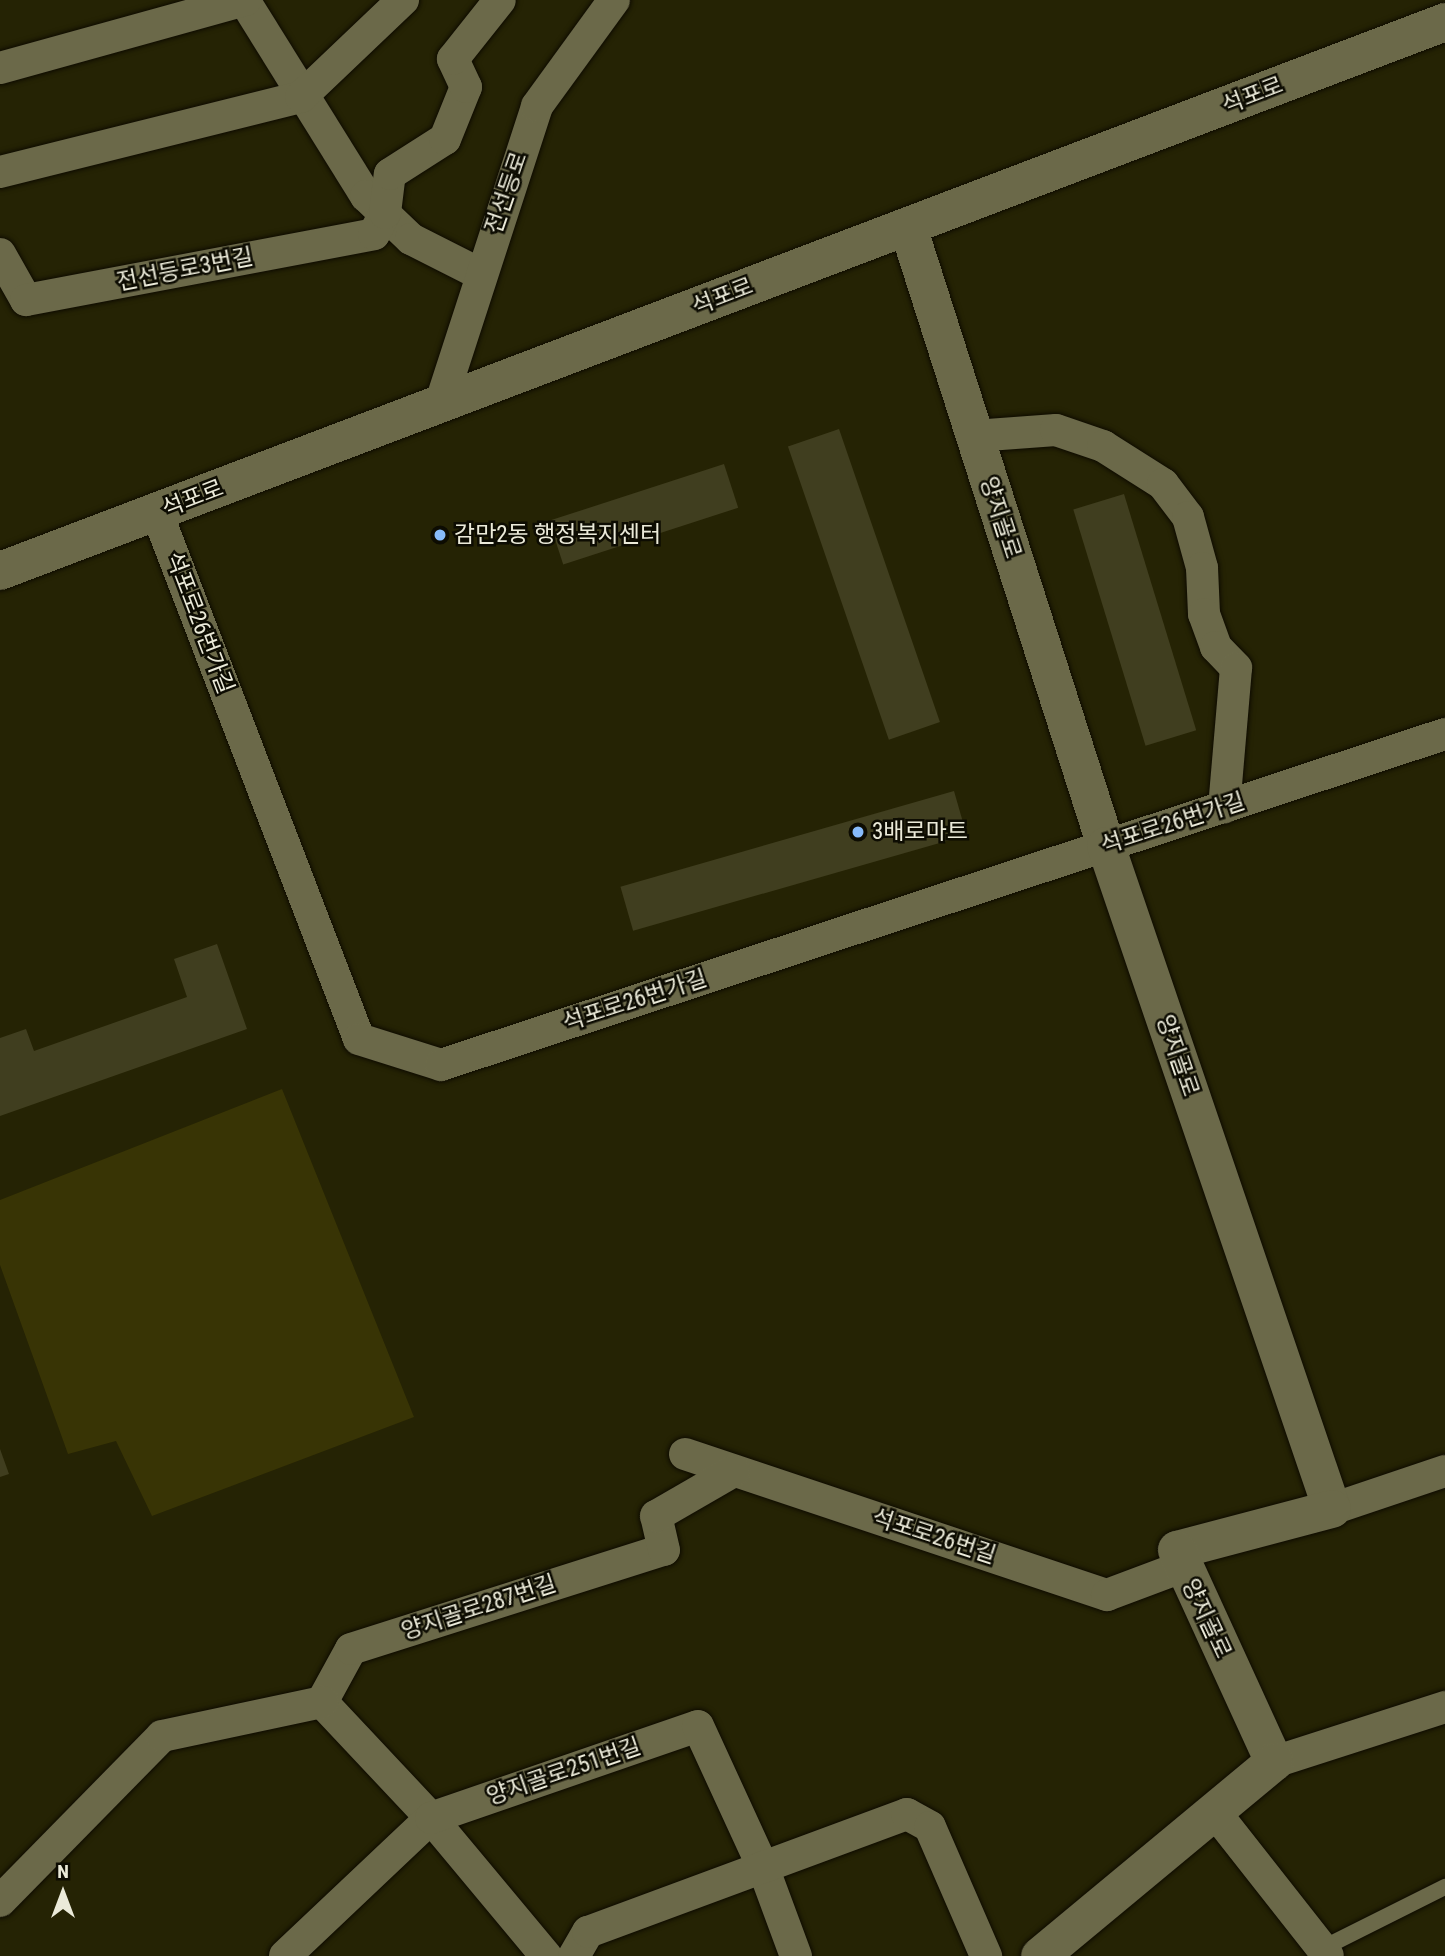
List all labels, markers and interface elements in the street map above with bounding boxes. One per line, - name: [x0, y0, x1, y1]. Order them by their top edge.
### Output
- street label: 석포로: [1218, 72, 1288, 120]
- street label: 전선등로: [480, 148, 534, 238]
- street label: 전선등로3번길: [114, 243, 256, 297]
- street label: 석포로: [688, 273, 758, 321]
- street label: 양지골로: [974, 473, 1026, 563]
- street label: 석포로: [158, 475, 228, 523]
- place label: 감만2동 행정복지센터: [454, 521, 661, 549]
- marker: 감만2동 행정복지센터: [432, 527, 448, 543]
- street label: 석포로26번가길: [159, 548, 239, 698]
- street label: 석포로26번가길: [1098, 788, 1248, 860]
- place label: 3배로마트: [872, 818, 968, 846]
- marker: 3배로마트: [850, 824, 866, 840]
- street label: 석포로26번가길: [560, 965, 710, 1037]
- street label: 양지골로: [1150, 1011, 1204, 1101]
- street label: 석포로26번길: [869, 1504, 999, 1570]
- street label: 양지골로287번길: [398, 1570, 560, 1646]
- street label: 양지골로: [1176, 1575, 1236, 1663]
- street label: 양지골로251번길: [483, 1733, 645, 1811]
- north arrow: [28, 1858, 98, 1928]
- text: N: [57, 1860, 69, 1883]

